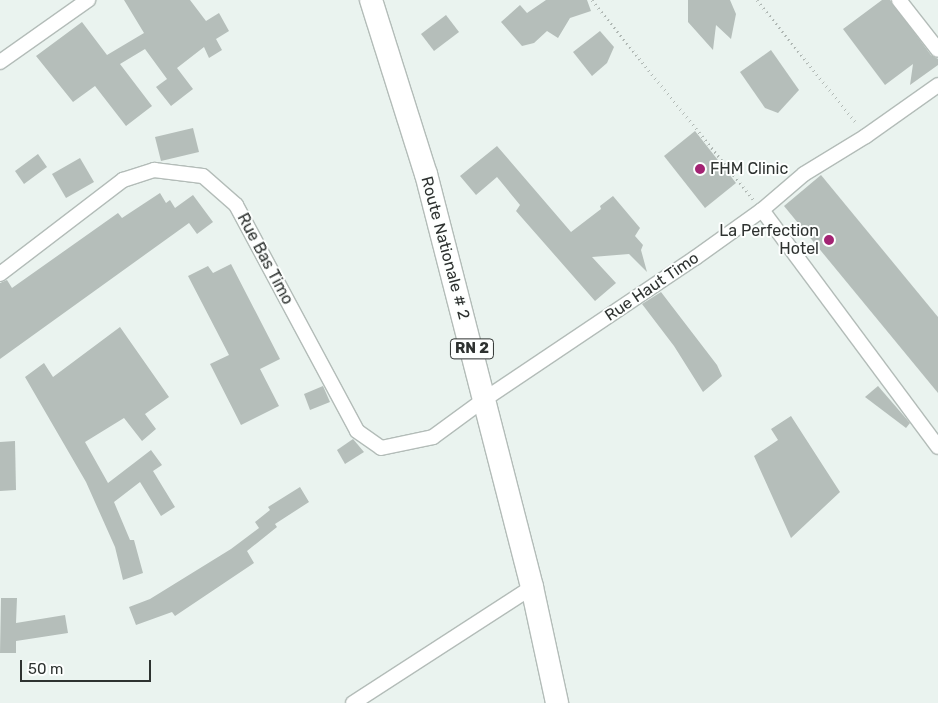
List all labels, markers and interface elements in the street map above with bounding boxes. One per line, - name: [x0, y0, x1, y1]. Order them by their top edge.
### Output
- place label: FHM Clinic: [710, 159, 788, 179]
- marker: FHM Clinic: [694, 163, 706, 175]
- street label: Route Nationale # 2: [417, 174, 473, 322]
- street label: Rue Bas Timo: [233, 210, 297, 308]
- place label: La Perfection Hotel: [719, 221, 819, 259]
- marker: La Perfection Hotel: [823, 234, 835, 246]
- street label: Rue Haut Timo: [601, 248, 703, 326]
- road number: RN 2: [450, 336, 494, 362]
- scale bar: [22, 650, 154, 682]
- text: 50 m: [28, 660, 63, 678]

